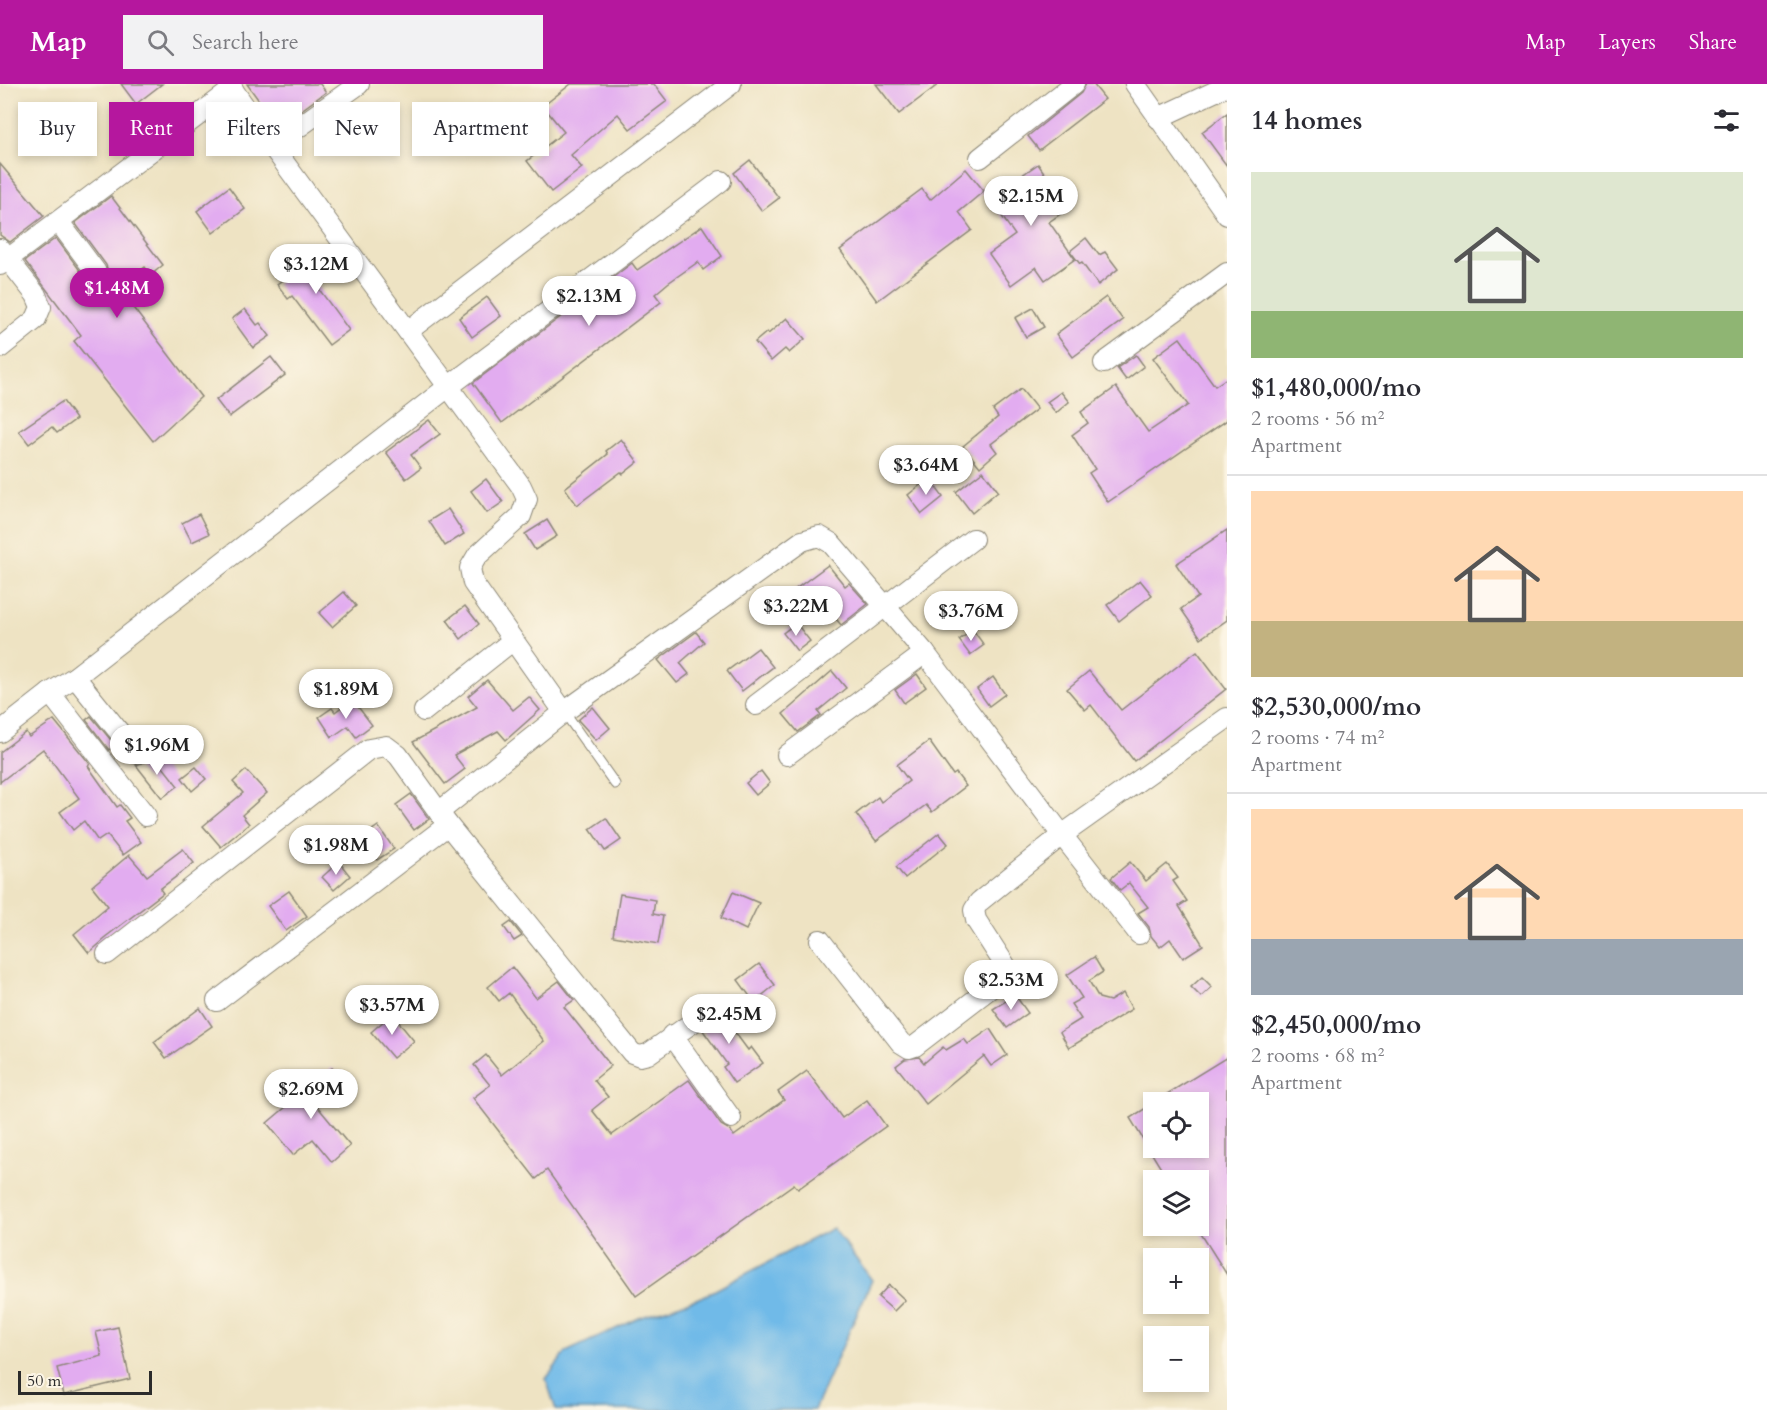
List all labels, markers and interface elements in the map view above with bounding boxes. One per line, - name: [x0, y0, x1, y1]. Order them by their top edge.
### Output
- search box: [123, 15, 543, 69]
- text: Map: [30, 23, 87, 61]
- icon: search: [144, 26, 177, 59]
- text: Search here: [192, 27, 299, 57]
- text: Map: [1526, 28, 1566, 57]
- text: Layers: [1599, 28, 1656, 57]
- text: Share: [1689, 28, 1737, 57]
- chip: Buy: [18, 102, 97, 156]
- chip: Rent: [109, 102, 194, 156]
- chip: Filters: [206, 102, 302, 156]
- chip: New: [314, 102, 400, 156]
- chip: Apartment: [412, 102, 549, 156]
- text: 14 homes: [1251, 103, 1362, 138]
- icon: filters: [1710, 104, 1743, 137]
- pin: $2.15M: [982, 176, 1080, 227]
- text: $2.15M: [998, 182, 1064, 209]
- icon: home: [1443, 211, 1551, 319]
- pin: $3.12M: [267, 244, 365, 295]
- text: $3.12M: [283, 250, 349, 277]
- pin: $1.48M: [68, 268, 166, 319]
- text: $1.48M: [84, 274, 150, 301]
- pin: $2.13M: [540, 276, 638, 327]
- text: $2.13M: [556, 282, 622, 309]
- text: $1,480,000/mo: [1251, 370, 1421, 405]
- text: 2 rooms · 56 m²: [1251, 405, 1384, 432]
- text: Apartment: [1251, 432, 1342, 459]
- pin: $3.64M: [877, 445, 975, 496]
- text: $3.64M: [893, 451, 959, 478]
- icon: home: [1443, 530, 1551, 638]
- pin: $3.22M: [747, 586, 845, 637]
- pin: $3.76M: [922, 591, 1020, 642]
- text: $3.22M: [763, 592, 829, 619]
- text: $3.76M: [938, 597, 1004, 624]
- pin: $1.89M: [297, 669, 395, 720]
- text: $1.89M: [313, 675, 379, 702]
- text: $2,530,000/mo: [1251, 689, 1421, 724]
- text: 2 rooms · 74 m²: [1251, 724, 1384, 751]
- pin: $1.96M: [108, 725, 206, 776]
- text: $1.96M: [124, 731, 190, 758]
- text: Apartment: [1251, 751, 1342, 778]
- pin: $1.98M: [287, 825, 385, 876]
- text: $1.98M: [303, 831, 369, 858]
- icon: home: [1443, 848, 1551, 956]
- pin: $2.53M: [962, 960, 1060, 1011]
- text: $2.53M: [978, 966, 1044, 993]
- pin: $3.57M: [343, 985, 441, 1036]
- text: $3.57M: [359, 991, 425, 1018]
- pin: $2.45M: [680, 994, 778, 1045]
- text: $2.45M: [696, 1000, 762, 1027]
- text: $2,450,000/mo: [1251, 1007, 1421, 1042]
- text: 2 rooms · 68 m²: [1251, 1042, 1384, 1069]
- pin: $2.69M: [262, 1069, 360, 1120]
- text: Apartment: [1251, 1069, 1342, 1096]
- text: $2.69M: [278, 1075, 344, 1102]
- map controls: [1143, 1092, 1209, 1392]
- button: locate: [1143, 1092, 1209, 1158]
- button: layers: [1143, 1170, 1209, 1236]
- button: +: [1143, 1248, 1209, 1314]
- button: −: [1143, 1326, 1209, 1392]
- scale bar: [18, 1368, 152, 1396]
- text: 50 m: [27, 1370, 61, 1392]

